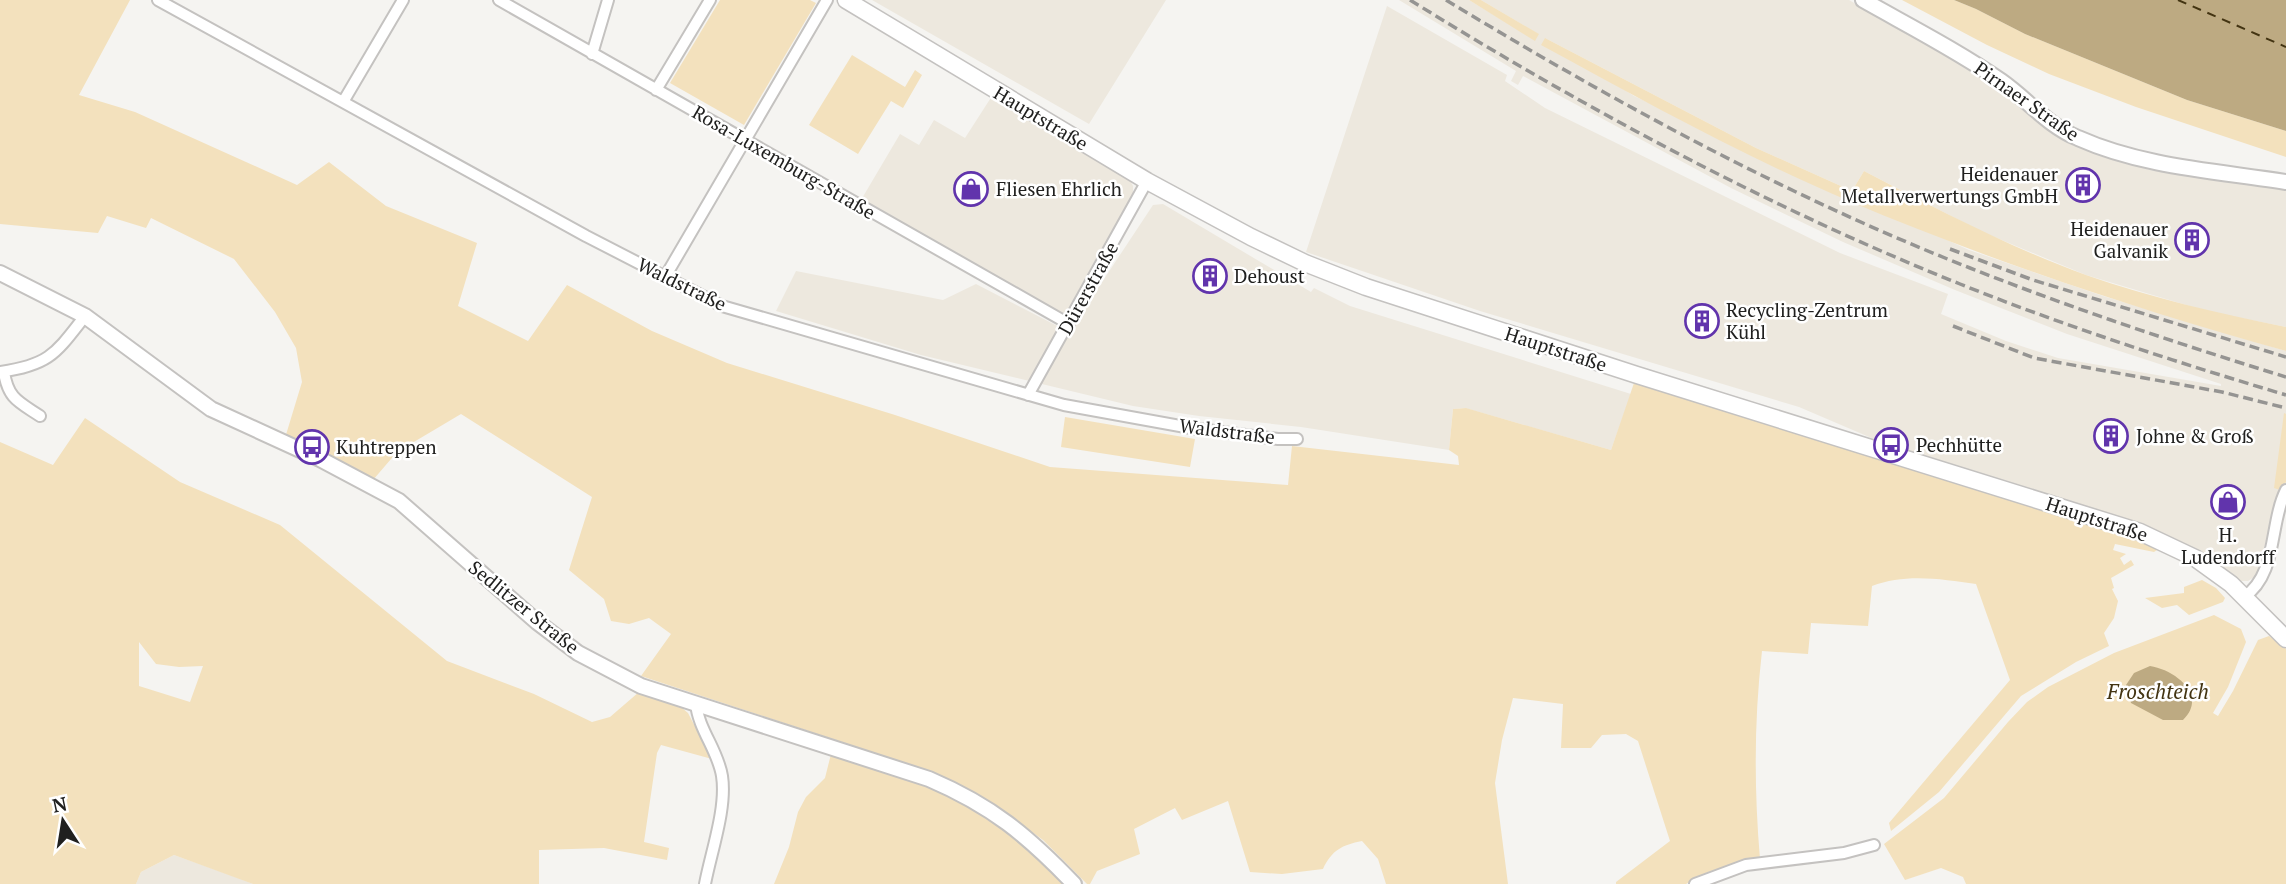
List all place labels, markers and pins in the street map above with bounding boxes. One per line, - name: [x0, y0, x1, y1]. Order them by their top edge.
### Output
- place label: Heidenauer Metallverwertungs GmbH: [1841, 161, 2059, 208]
- building icon: Heidenauer Metallverwertungs GmbH: [2064, 166, 2102, 204]
- shop icon: Fliesen Ehrlich: [952, 170, 990, 208]
- place label: Fliesen Ehrlich: [996, 176, 1122, 201]
- place label: Heidenauer Galvanik: [2070, 216, 2169, 263]
- building icon: Heidenauer Galvanik: [2173, 221, 2211, 259]
- building icon: Dehoust: [1191, 257, 1229, 295]
- place label: Dehoust: [1234, 263, 1305, 288]
- place label: Recycling-Zentrum Kühl: [1726, 297, 1888, 344]
- building icon: Recycling-Zentrum Kühl: [1683, 302, 1721, 340]
- building icon: Johne & Groß: [2092, 417, 2130, 455]
- place label: Johne & Groß: [2136, 423, 2254, 448]
- bus stop icon: Pechhütte: [1872, 426, 1910, 464]
- bus stop icon: Kuhtreppen: [293, 428, 331, 466]
- place label: Pechhütte: [1916, 432, 2002, 457]
- place label: Kuhtreppen: [336, 434, 437, 459]
- shop icon: H. Ludendorff: [2209, 483, 2247, 521]
- place label: H. Ludendorff: [2181, 522, 2277, 569]

